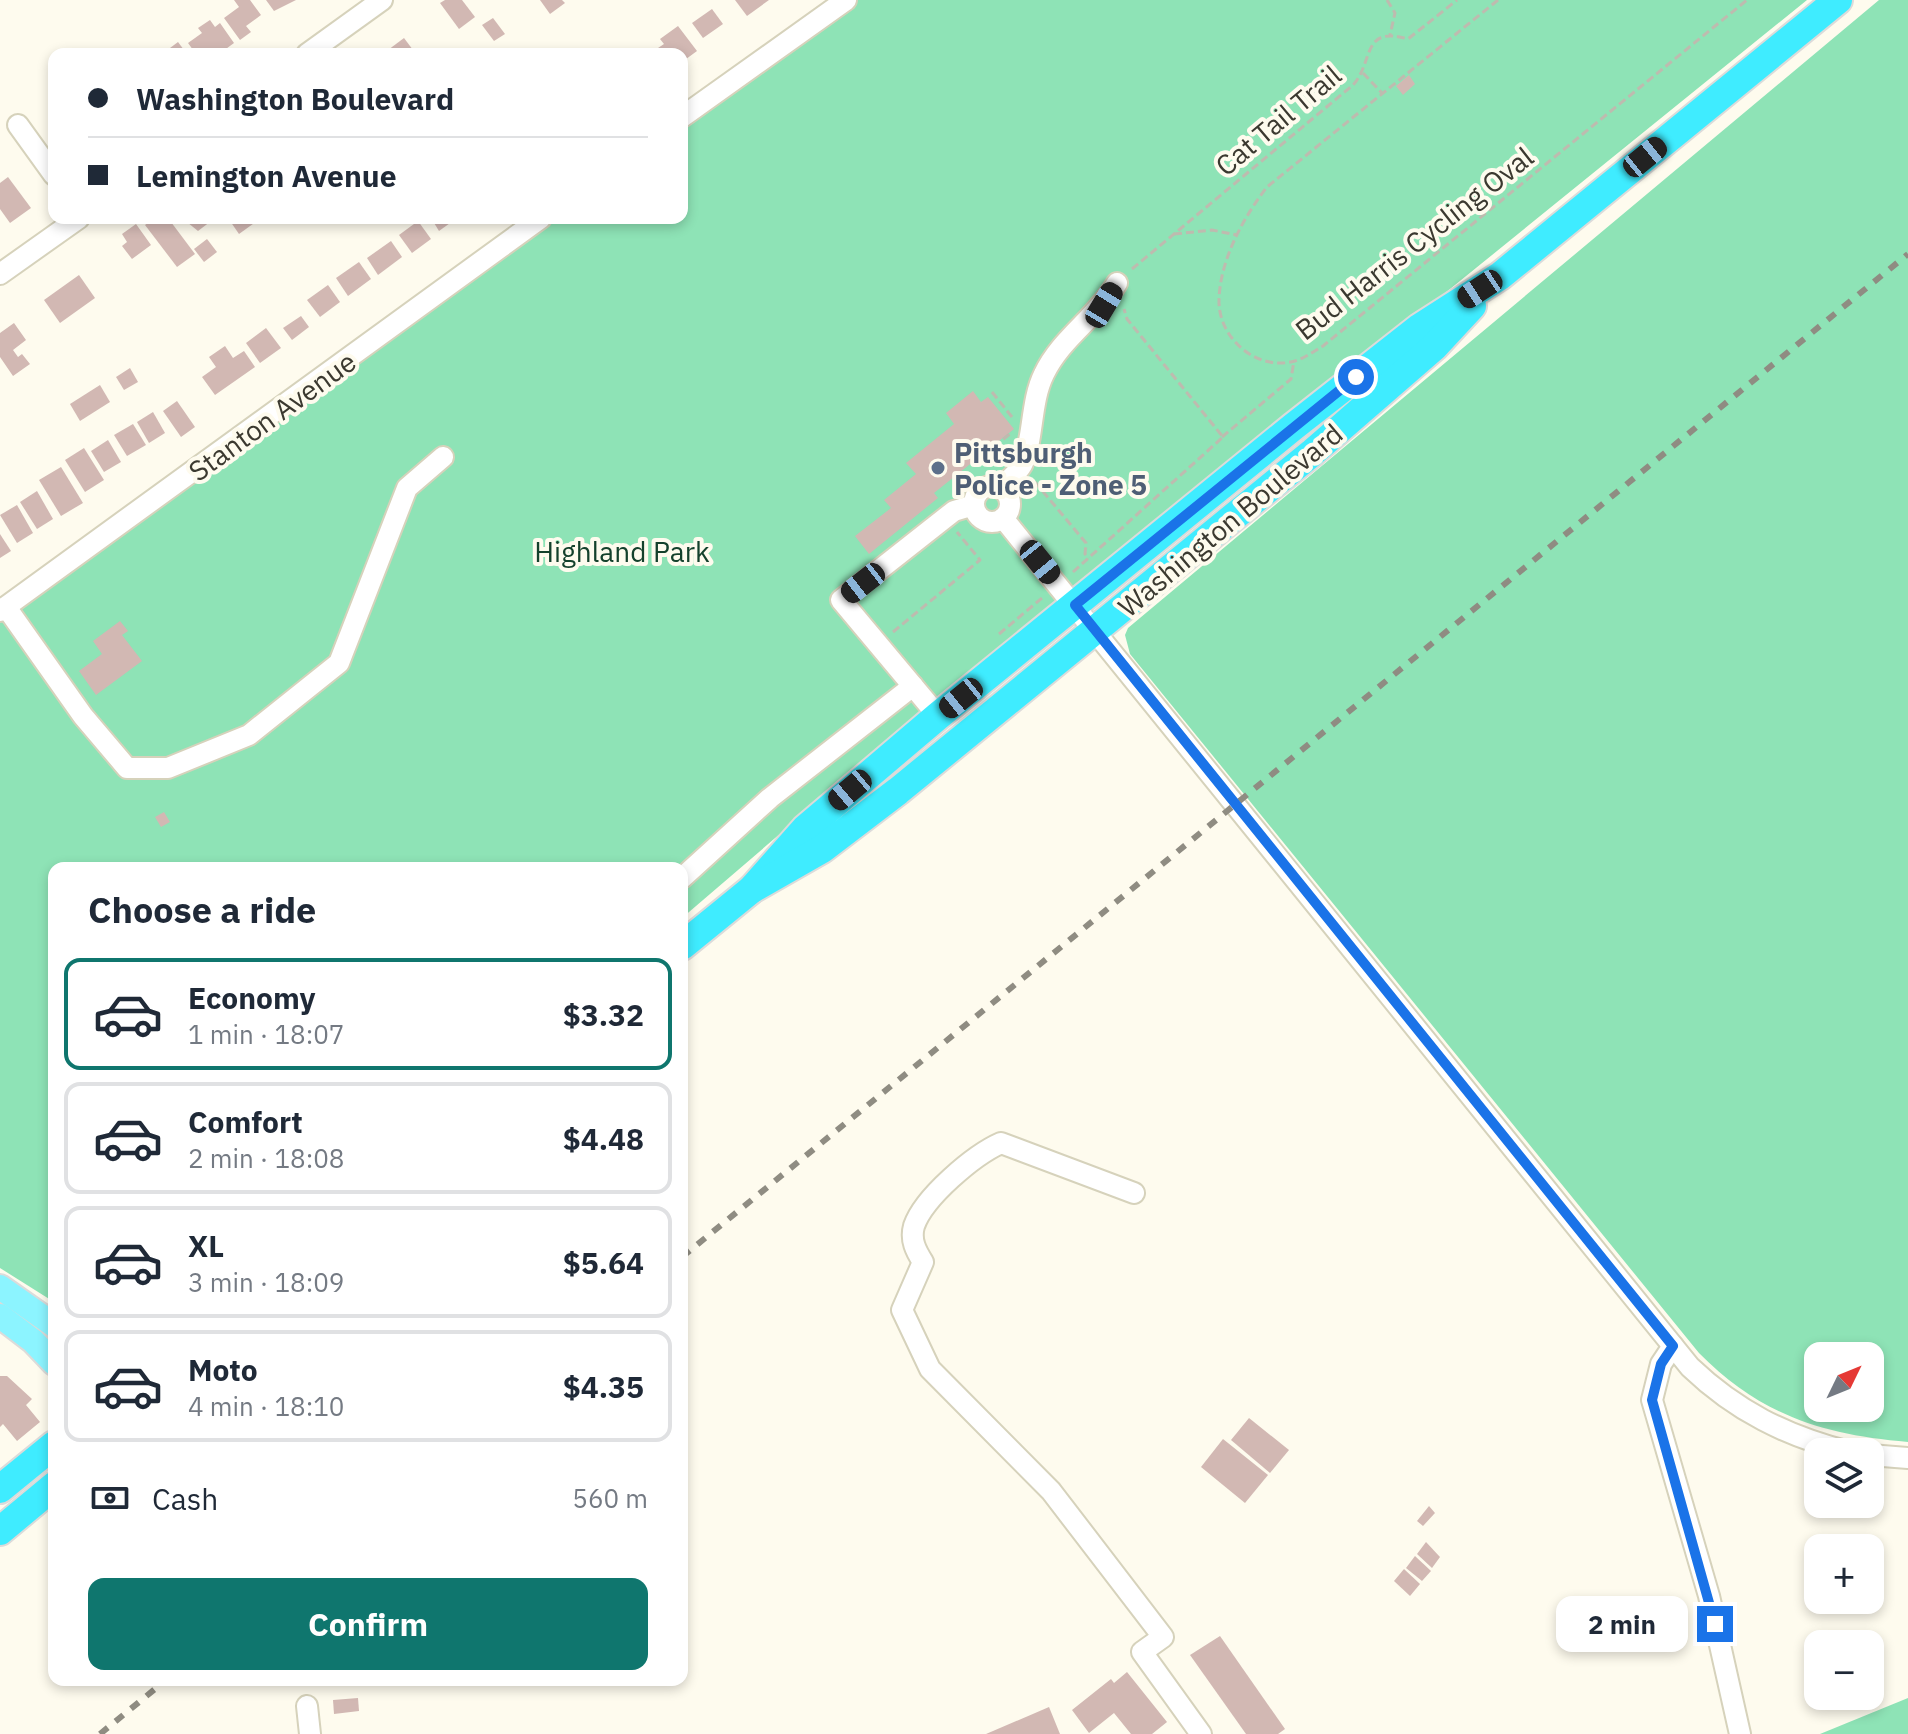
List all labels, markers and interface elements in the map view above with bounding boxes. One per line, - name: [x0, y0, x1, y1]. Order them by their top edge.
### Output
- street label: Cat Tail Trail: [1207, 56, 1349, 184]
- text: Washington Boulevard: [136, 79, 454, 118]
- car: [1619, 133, 1671, 181]
- street label: Bud Harris Cycling Oval: [1287, 138, 1541, 348]
- text: Lemington Avenue: [136, 156, 397, 195]
- car: [1453, 266, 1507, 312]
- car: [1081, 278, 1127, 332]
- street label: Stanton Avenue: [181, 343, 363, 489]
- route start: [1338, 359, 1374, 395]
- street label: Washington Boulevard: [1110, 415, 1350, 625]
- place label: Pittsburgh Police - Zone 5: [954, 434, 1147, 503]
- marker: Pittsburgh Police - Zone 5: [929, 459, 947, 477]
- park label: Highland Park: [534, 533, 710, 570]
- car: [1016, 536, 1064, 588]
- car: [837, 559, 889, 607]
- car: [935, 674, 987, 722]
- car: [824, 765, 876, 815]
- text: Choose a ride: [88, 886, 316, 933]
- icon: car: [92, 978, 164, 1050]
- text: Economy: [188, 978, 316, 1017]
- text: $3.32: [563, 995, 644, 1034]
- text: 1 min · 18:07: [188, 1017, 344, 1051]
- icon: car: [92, 1102, 164, 1174]
- text: Comfort: [188, 1102, 303, 1141]
- text: $4.48: [563, 1119, 644, 1158]
- text: 2 min · 18:08: [188, 1141, 344, 1175]
- icon: car: [92, 1226, 164, 1298]
- text: XL: [188, 1226, 224, 1265]
- text: $5.64: [563, 1243, 644, 1282]
- text: 3 min · 18:09: [188, 1265, 344, 1299]
- north arrow: [1804, 1342, 1884, 1422]
- map controls: [1804, 1342, 1884, 1710]
- icon: car: [92, 1350, 164, 1422]
- text: Moto: [188, 1350, 258, 1389]
- text: $4.35: [563, 1367, 644, 1406]
- text: 4 min · 18:10: [188, 1389, 344, 1423]
- button: layers: [1804, 1438, 1884, 1518]
- icon: cash: [88, 1476, 132, 1520]
- text: Cash: [152, 1479, 218, 1518]
- text: 560 m: [572, 1481, 648, 1515]
- button: +: [1804, 1534, 1884, 1614]
- button: Confirm: [88, 1578, 648, 1670]
- callout: 2 min: [1555, 1596, 1687, 1652]
- route end: [1697, 1606, 1733, 1642]
- text: 2 min: [1588, 1607, 1656, 1641]
- button: −: [1804, 1630, 1884, 1710]

